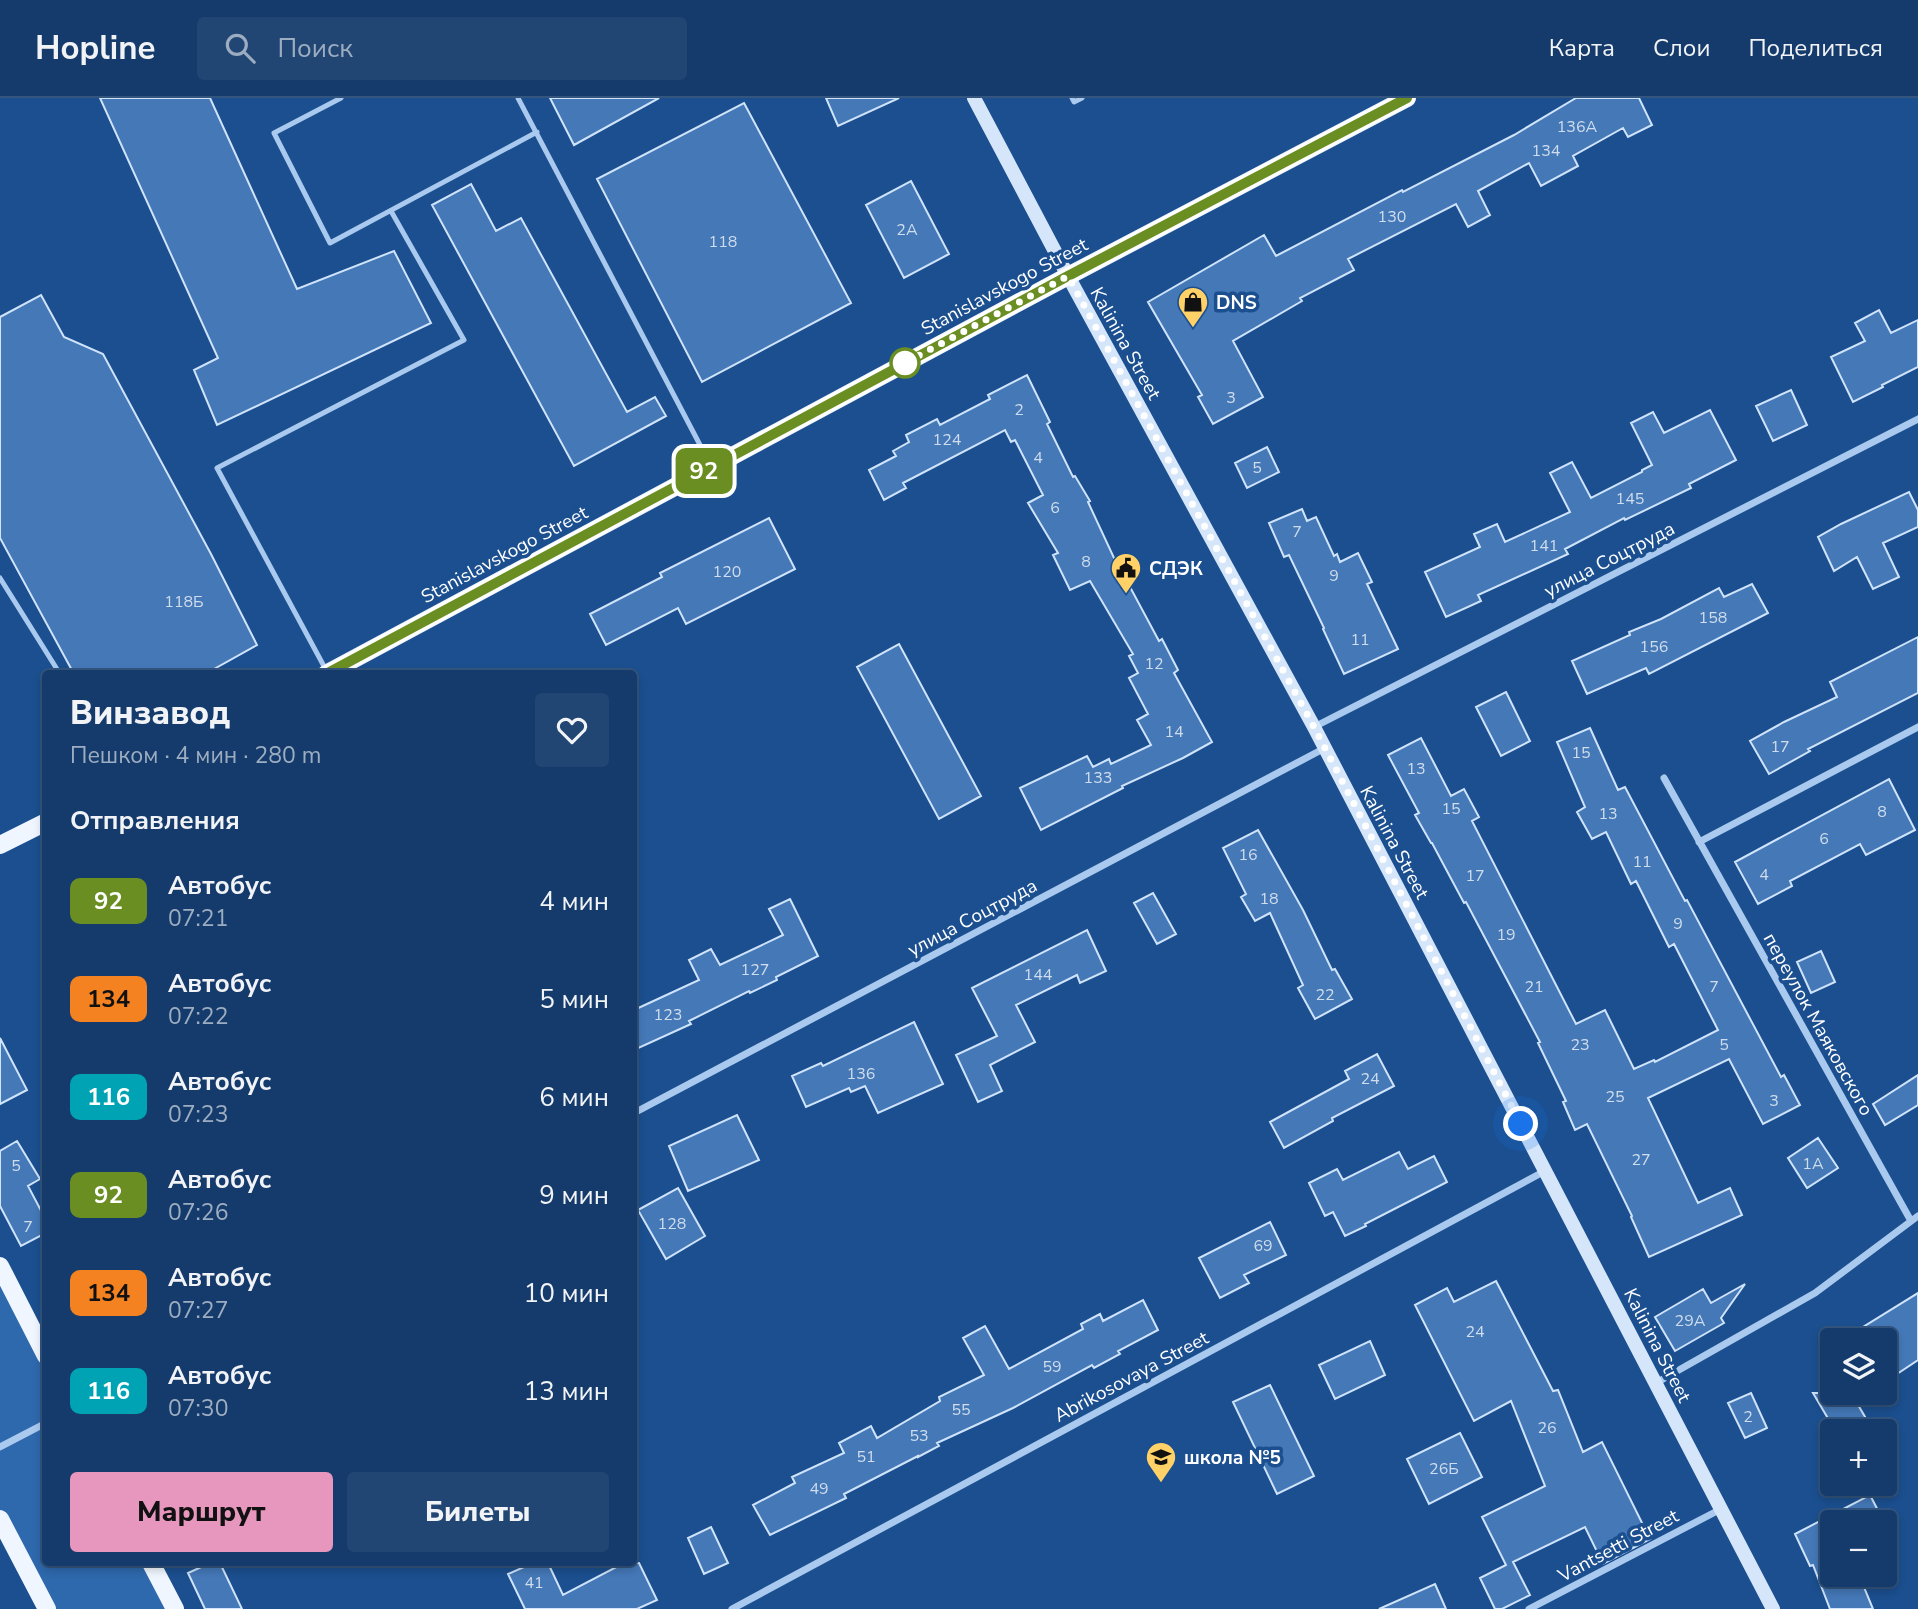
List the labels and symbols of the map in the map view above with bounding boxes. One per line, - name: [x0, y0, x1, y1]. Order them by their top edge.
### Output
- house number: 136А: [1557, 116, 1598, 138]
- house number: 134: [1532, 140, 1561, 162]
- house number: 130: [1378, 206, 1406, 228]
- house number: 2А: [896, 219, 918, 241]
- house number: 118: [709, 231, 737, 253]
- street label: Stanislavskogo Street: [917, 232, 1093, 342]
- street label: Kalinina Street: [1084, 283, 1167, 405]
- shop icon: DNS: [1176, 285, 1210, 329]
- place label: DNS: [1216, 290, 1257, 316]
- unlabelled marker: [890, 348, 920, 378]
- house number: 3: [1226, 387, 1236, 409]
- house number: 2: [1014, 399, 1024, 421]
- house number: 124: [933, 429, 962, 451]
- house number: 4: [1033, 447, 1043, 469]
- line badge: 92: [672, 448, 736, 494]
- house number: 5: [1252, 457, 1262, 479]
- house number: 145: [1616, 488, 1644, 510]
- house number: 6: [1050, 497, 1060, 519]
- street label: Stanislavskogo Street: [417, 500, 593, 610]
- street label: улица Соцтруда: [1540, 516, 1679, 604]
- house number: 7: [1292, 521, 1302, 543]
- house number: 141: [1530, 535, 1558, 557]
- house number: 8: [1081, 551, 1091, 573]
- public building icon: СДЭК: [1109, 551, 1143, 595]
- place label: СДЭК: [1149, 556, 1203, 582]
- house number: 120: [713, 561, 741, 583]
- house number: 9: [1329, 565, 1339, 587]
- house number: 118Б: [164, 591, 204, 613]
- house number: 158: [1699, 607, 1727, 629]
- house number: 11: [1350, 629, 1370, 651]
- house number: 156: [1640, 636, 1668, 658]
- house number: 12: [1144, 653, 1164, 675]
- house number: 14: [1164, 721, 1184, 743]
- house number: 17: [1770, 736, 1790, 758]
- house number: 15: [1571, 742, 1591, 764]
- house number: 13: [1406, 758, 1426, 780]
- house number: 133: [1084, 767, 1112, 789]
- street label: Kalinina Street: [1353, 781, 1435, 904]
- house number: 15: [1441, 798, 1461, 820]
- house number: 8: [1877, 801, 1887, 823]
- house number: 13: [1598, 803, 1618, 825]
- house number: 6: [1819, 828, 1829, 850]
- house number: 16: [1238, 844, 1258, 866]
- house number: 11: [1632, 851, 1652, 873]
- house number: 4: [1759, 864, 1769, 886]
- house number: 17: [1465, 865, 1485, 887]
- street label: улица Соцтруда: [903, 873, 1042, 963]
- house number: 18: [1259, 888, 1279, 910]
- house number: 9: [1673, 913, 1683, 935]
- house number: 19: [1496, 924, 1516, 946]
- street label: переулок Маяковского: [1757, 928, 1879, 1121]
- house number: 127: [741, 959, 769, 981]
- house number: 144: [1024, 964, 1053, 986]
- house number: 21: [1524, 976, 1544, 998]
- house number: 7: [1709, 976, 1719, 998]
- house number: 22: [1315, 984, 1335, 1006]
- house number: 123: [654, 1004, 682, 1026]
- house number: 23: [1570, 1034, 1590, 1056]
- house number: 5: [1719, 1034, 1729, 1056]
- house number: 136: [847, 1063, 875, 1085]
- house number: 24: [1360, 1068, 1380, 1090]
- house number: 25: [1605, 1086, 1625, 1108]
- house number: 3: [1769, 1090, 1779, 1112]
- your location: [1503, 1106, 1538, 1141]
- house number: 27: [1631, 1149, 1651, 1171]
- house number: 1А: [1802, 1153, 1824, 1175]
- house number: 5: [11, 1155, 21, 1177]
- house number: 128: [658, 1213, 686, 1235]
- house number: 7: [23, 1216, 33, 1238]
- house number: 69: [1253, 1235, 1273, 1257]
- street label: Kalinina Street: [1617, 1284, 1697, 1407]
- house number: 29А: [1675, 1310, 1706, 1332]
- house number: 24: [1465, 1321, 1485, 1343]
- street label: Abrikosovaya Street: [1050, 1325, 1214, 1429]
- house number: 59: [1042, 1356, 1062, 1378]
- house number: 55: [951, 1399, 971, 1421]
- house number: 2: [1743, 1406, 1753, 1428]
- house number: 26: [1537, 1417, 1557, 1439]
- house number: 53: [909, 1425, 929, 1447]
- school or university icon: школа №5: [1144, 1440, 1178, 1484]
- place label: школа №5: [1184, 1445, 1281, 1471]
- house number: 51: [856, 1446, 876, 1468]
- house number: 26Б: [1429, 1458, 1459, 1480]
- house number: 49: [809, 1478, 829, 1500]
- street label: Vantsetti Street: [1553, 1503, 1684, 1589]
- house number: 41: [524, 1572, 544, 1594]

